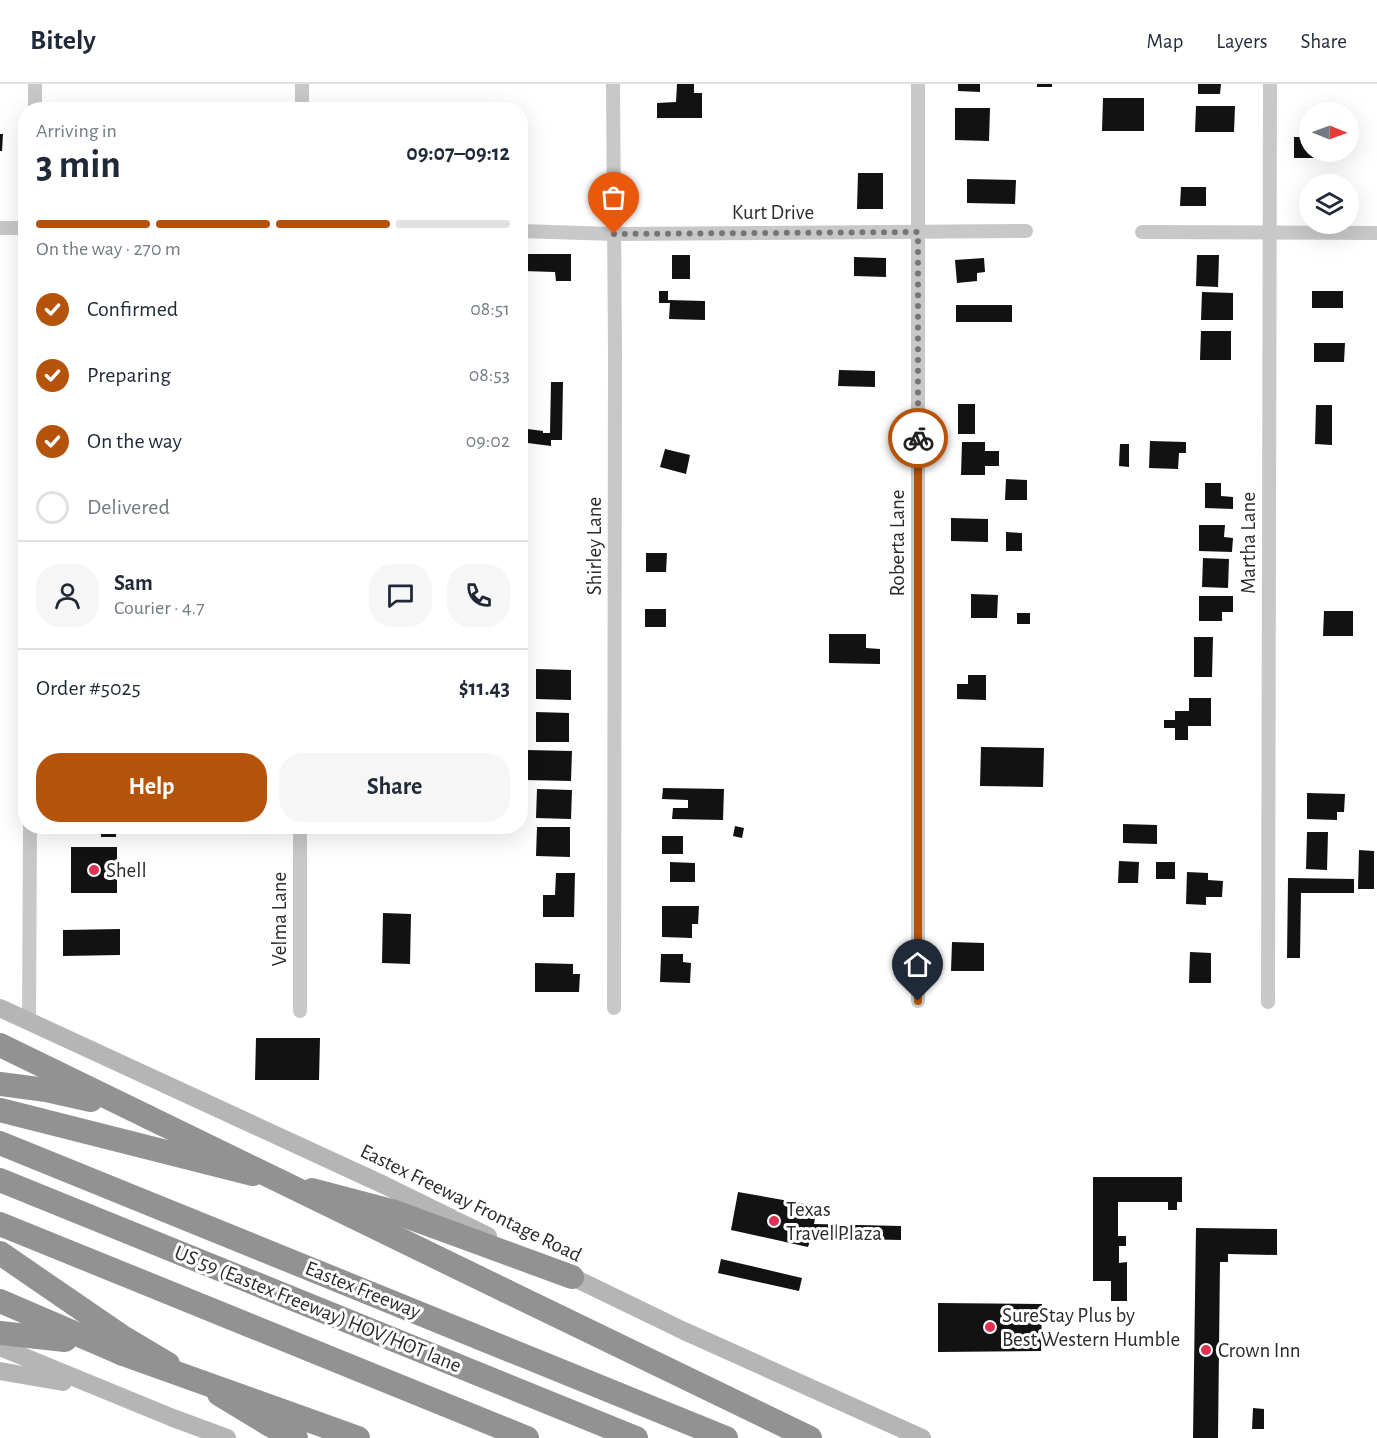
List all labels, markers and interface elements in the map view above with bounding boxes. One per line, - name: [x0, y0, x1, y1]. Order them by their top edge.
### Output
- text: Bitely: [30, 27, 96, 55]
- text: Map: [1147, 31, 1183, 52]
- text: Layers: [1216, 31, 1267, 52]
- text: Share: [1300, 31, 1347, 52]
- north arrow: [1299, 102, 1359, 162]
- map controls: [1299, 102, 1359, 234]
- text: Arriving in: [36, 121, 117, 141]
- text: 09:07–09:12: [406, 142, 510, 164]
- text: 3 min: [36, 146, 121, 185]
- pin: [588, 172, 639, 234]
- button: layers: [1299, 174, 1359, 234]
- icon: bag: [597, 181, 630, 214]
- street label: Kurt Drive: [732, 202, 814, 223]
- text: On the way · 270 m: [36, 239, 181, 259]
- icon: check: [36, 293, 69, 326]
- text: Confirmed: [87, 298, 178, 320]
- text: 08:51: [470, 299, 510, 319]
- icon: check: [36, 359, 69, 392]
- text: Preparing: [87, 364, 171, 386]
- text: 08:53: [469, 365, 510, 385]
- courier: [888, 408, 948, 468]
- icon: bike: [902, 422, 935, 455]
- icon: check: [36, 425, 69, 458]
- text: On the way: [87, 430, 182, 452]
- text: 09:02: [466, 431, 510, 451]
- street label: Roberta Lane: [887, 489, 908, 597]
- street label: Martha Lane: [1238, 492, 1259, 594]
- text: Delivered: [87, 496, 170, 518]
- street label: Shirley Lane: [584, 497, 605, 595]
- button: person: [36, 564, 99, 627]
- button: chat: [369, 564, 432, 627]
- button: phone: [447, 564, 510, 627]
- text: Sam: [114, 572, 153, 594]
- text: Courier · 4.7: [114, 598, 205, 618]
- text: Order #5025: [36, 677, 141, 699]
- text: $11.43: [459, 677, 510, 699]
- button: Help: [36, 753, 267, 822]
- button: Share: [279, 753, 510, 822]
- place label: Shell: [106, 860, 147, 881]
- marker: Shell: [87, 863, 101, 877]
- street label: Velma Lane: [269, 872, 290, 966]
- pin: [892, 939, 943, 1001]
- icon: home: [901, 948, 934, 981]
- street label: Eastex Freeway Frontage Road: [357, 1140, 585, 1266]
- place label: Texas Travel Plaza: [786, 1199, 882, 1244]
- marker: Texas Travel Plaza: [767, 1214, 781, 1228]
- street label: US 59 (Eastex Freeway) HOV/HOT lane: [172, 1242, 464, 1376]
- street label: Eastex Freeway: [302, 1257, 424, 1323]
- place label: SureStay Plus by Best Western Humble: [1002, 1305, 1180, 1350]
- marker: SureStay Plus by Best Western Humble: [983, 1320, 997, 1334]
- place label: Crown Inn: [1218, 1340, 1301, 1361]
- marker: Crown Inn: [1199, 1343, 1213, 1357]

